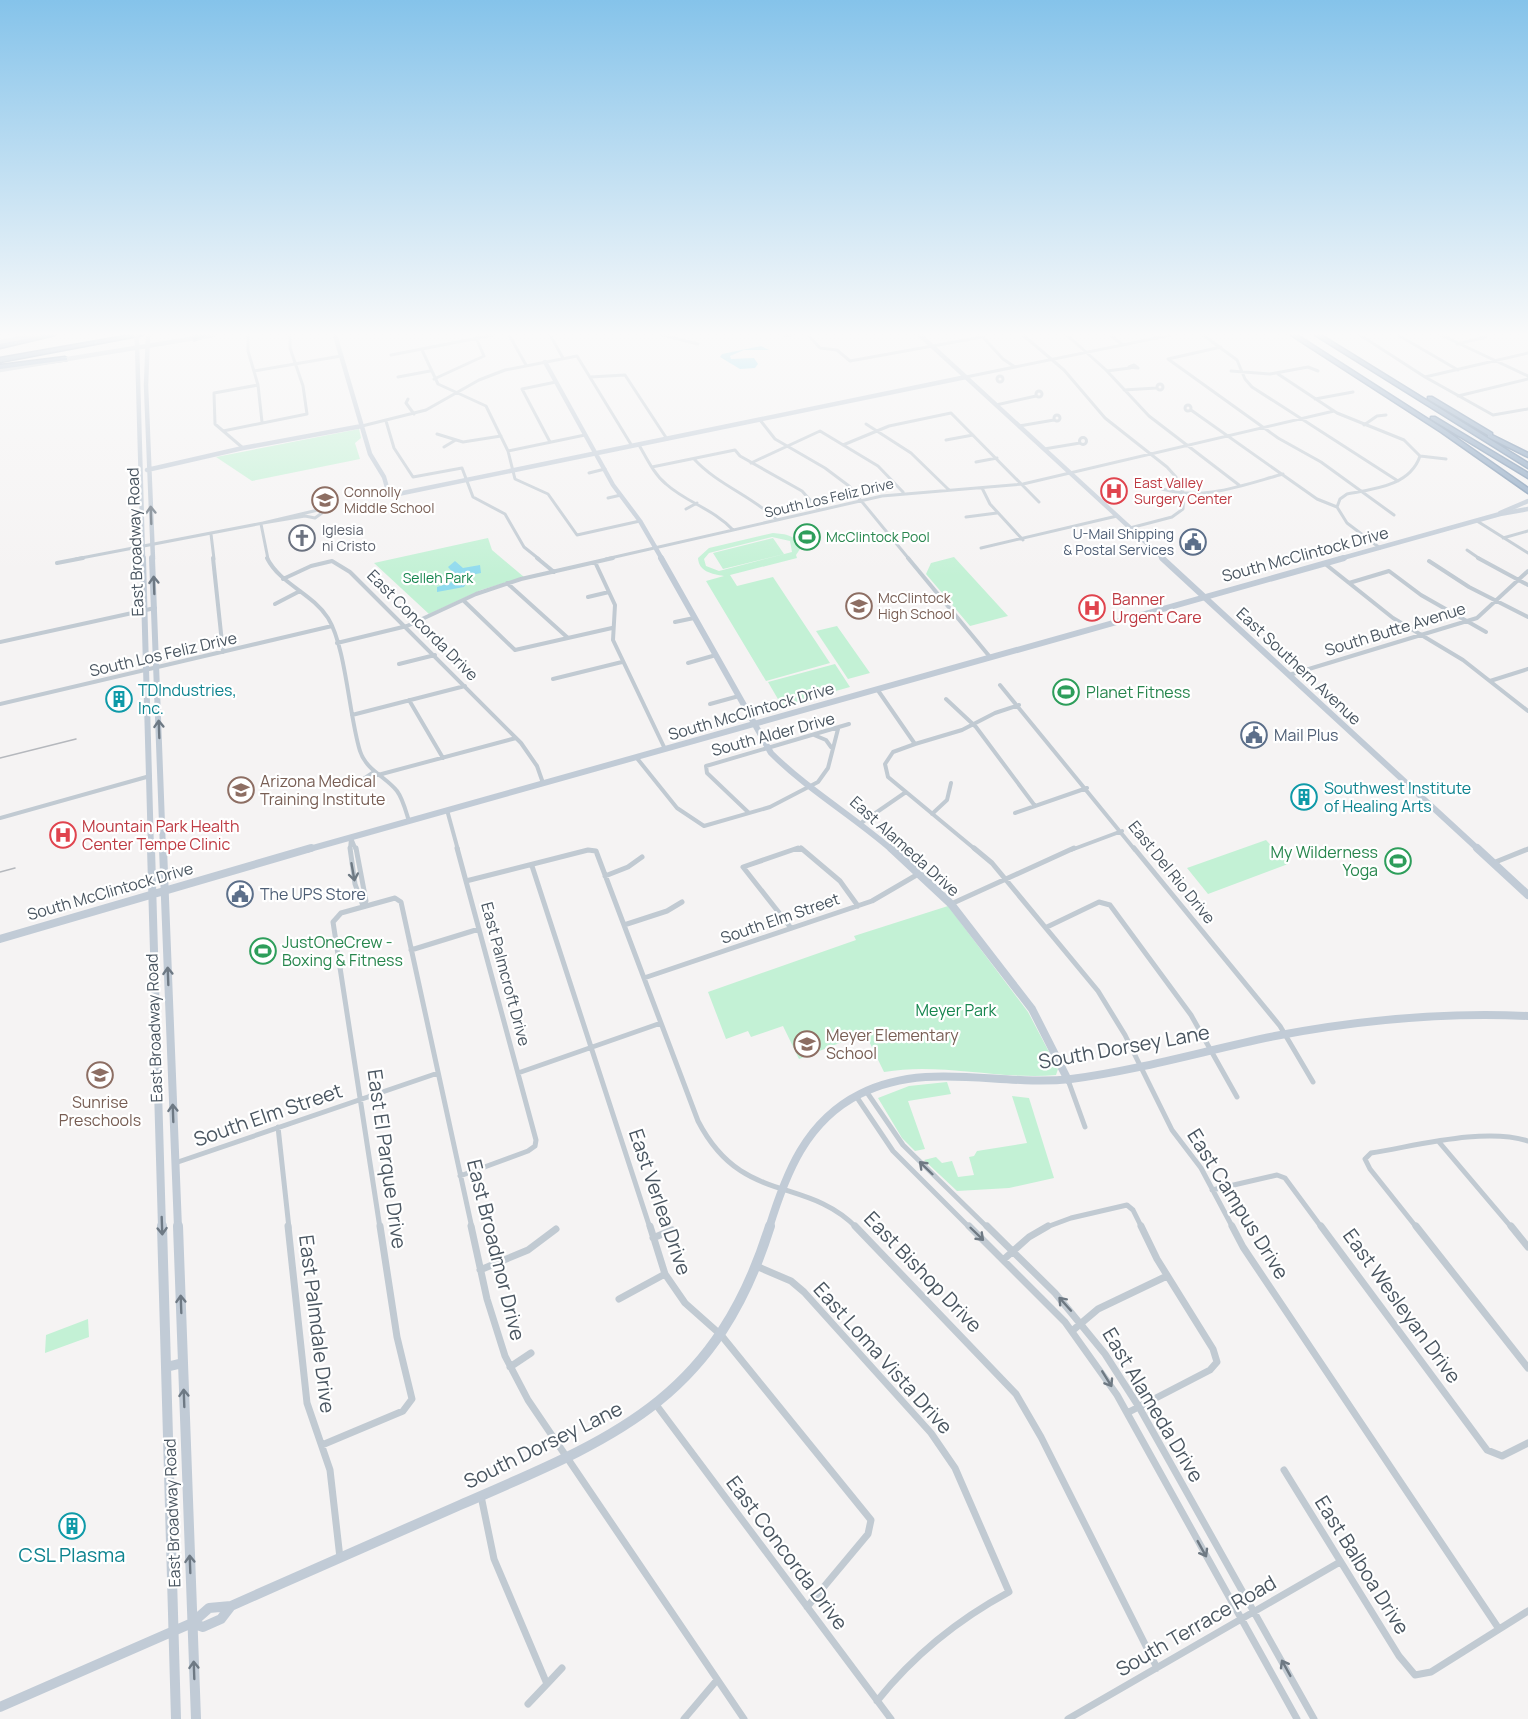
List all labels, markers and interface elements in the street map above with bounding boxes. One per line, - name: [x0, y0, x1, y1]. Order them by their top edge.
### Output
- street label: East Broadway Road: [121, 467, 149, 617]
- street label: South Los Feliz Drive: [762, 473, 895, 522]
- place label: East Valley Surgery Center: [1134, 473, 1232, 508]
- hospital icon: East Valley Surgery Center: [1099, 476, 1129, 506]
- place label: Connolly Middle School: [344, 482, 434, 517]
- school or university icon: Connolly Middle School: [310, 485, 340, 515]
- one-way arrow: [145, 505, 157, 525]
- place label: Iglesia ni Cristo: [322, 520, 376, 555]
- street label: South McClintock Drive: [1219, 521, 1391, 587]
- sports icon: McClintock Pool: [792, 522, 822, 552]
- church icon: Iglesia ni Cristo: [287, 523, 317, 553]
- place label: U-Mail Shipping & Postal Services: [1063, 524, 1174, 559]
- place label: McClintock Pool: [826, 527, 930, 546]
- public building icon: U-Mail Shipping & Postal Services: [1178, 527, 1208, 557]
- street label: East Concorda Drive: [363, 565, 483, 685]
- park label: Selleh Park: [403, 568, 474, 587]
- one-way arrow: [148, 575, 159, 595]
- place label: McClintock High School: [878, 588, 955, 623]
- place label: Banner Urgent Care: [1112, 588, 1202, 628]
- school or university icon: McClintock High School: [844, 591, 874, 621]
- hospital icon: Banner Urgent Care: [1077, 593, 1107, 623]
- street label: South Butte Avenue: [1322, 597, 1468, 661]
- street label: East Southern Avenue: [1232, 602, 1366, 730]
- street label: South Los Feliz Drive: [87, 626, 239, 682]
- street label: South McClintock Drive: [665, 677, 837, 745]
- sports icon: Planet Fitness: [1051, 677, 1081, 707]
- place label: TDIndustries, Inc.: [138, 679, 237, 719]
- place label: Planet Fitness: [1086, 681, 1191, 703]
- building icon: TDIndustries, Inc.: [104, 684, 134, 714]
- street label: South Alder Drive: [709, 707, 837, 761]
- one-way arrow: [154, 720, 165, 739]
- public building icon: Mail Plus: [1239, 720, 1269, 750]
- place label: Mail Plus: [1274, 724, 1338, 746]
- place label: Arizona Medical Training Institute: [260, 770, 385, 810]
- school or university icon: Arizona Medical Training Institute: [226, 775, 256, 805]
- place label: Southwest Institute of Healing Arts: [1324, 777, 1471, 817]
- building icon: Southwest Institute of Healing Arts: [1289, 782, 1319, 812]
- street label: East Alameda Drive: [845, 791, 965, 901]
- place label: Mountain Park Health Center Tempe Clinic: [82, 815, 239, 855]
- street label: East Del Rio Drive: [1124, 816, 1220, 928]
- hospital icon: Mountain Park Health Center Tempe Clinic: [48, 820, 78, 850]
- place label: My Wilderness Yoga: [1271, 841, 1378, 881]
- sports icon: My Wilderness Yoga: [1383, 846, 1413, 876]
- street label: South McClintock Drive: [24, 857, 196, 925]
- one-way arrow: [348, 862, 359, 881]
- public building icon: The UPS Store: [225, 879, 255, 909]
- place label: The UPS Store: [260, 883, 366, 905]
- street label: South Elm Street: [718, 887, 842, 949]
- street label: East Palmcroft Drive: [476, 900, 536, 1048]
- place label: JustOneCrew - Boxing & Fitness: [282, 931, 403, 971]
- sports icon: JustOneCrew - Boxing & Fitness: [248, 936, 278, 966]
- street label: East Broadway Road: [140, 953, 168, 1103]
- one-way arrow: [163, 966, 174, 986]
- park label: Meyer Park: [916, 999, 998, 1021]
- street label: South Dorsey Lane: [1036, 1018, 1212, 1075]
- place label: Meyer Elementary School: [826, 1024, 959, 1064]
- school or university icon: Meyer Elementary School: [792, 1029, 822, 1059]
- school or university icon: Sunrise Preschools: [85, 1060, 115, 1090]
- street label: East El Parque Drive: [362, 1067, 413, 1251]
- street label: South Elm Street: [190, 1076, 346, 1153]
- place label: Sunrise Preschools: [59, 1091, 141, 1131]
- one-way arrow: [168, 1104, 179, 1124]
- street label: East Campus Drive: [1181, 1123, 1296, 1284]
- street label: East Verlea Drive: [623, 1125, 698, 1278]
- street label: East Broadmor Drive: [461, 1156, 532, 1343]
- one-way arrow: [918, 1161, 933, 1175]
- street label: East Bishop Drive: [859, 1205, 988, 1338]
- one-way arrow: [156, 1216, 168, 1236]
- street label: East Wesleyan Drive: [1337, 1223, 1468, 1388]
- one-way arrow: [969, 1227, 984, 1241]
- street label: East Palmdale Drive: [293, 1233, 342, 1415]
- street label: East Loma Vista Drive: [808, 1276, 959, 1439]
- one-way arrow: [175, 1295, 186, 1315]
- one-way arrow: [1058, 1297, 1072, 1312]
- street label: East Alameda Drive: [1097, 1322, 1210, 1487]
- one-way arrow: [1101, 1370, 1113, 1387]
- one-way arrow: [179, 1388, 190, 1408]
- street label: South Dorsey Lane: [459, 1394, 627, 1495]
- street label: East Broadway Road: [158, 1438, 186, 1588]
- street label: East Concorda Drive: [721, 1470, 854, 1635]
- street label: East Balboa Drive: [1309, 1490, 1416, 1639]
- building icon: CSL Plasma: [57, 1511, 87, 1541]
- one-way arrow: [1196, 1540, 1208, 1557]
- place label: CSL Plasma: [19, 1541, 125, 1568]
- one-way arrow: [185, 1555, 196, 1575]
- street label: South Terrace Road: [1111, 1569, 1281, 1682]
- one-way arrow: [189, 1660, 200, 1680]
- one-way arrow: [1279, 1660, 1291, 1677]

